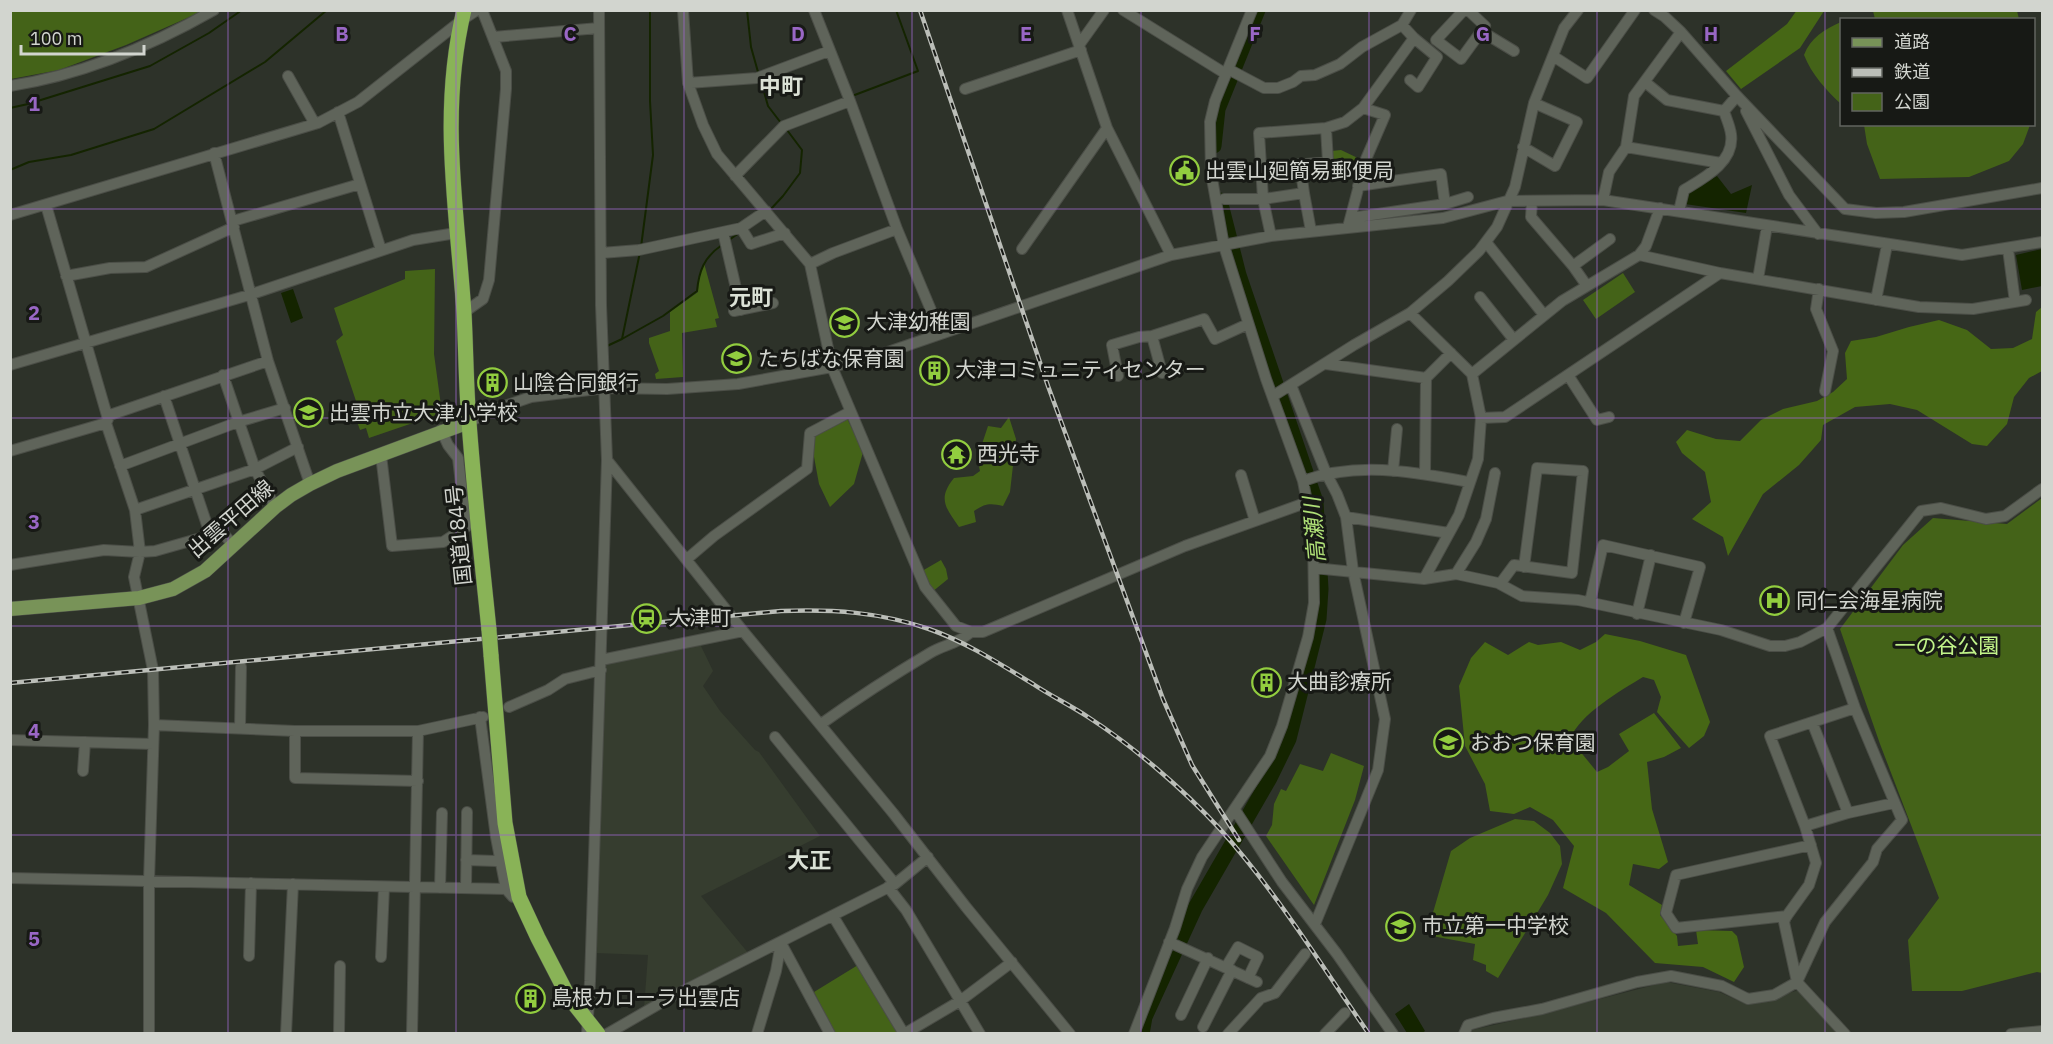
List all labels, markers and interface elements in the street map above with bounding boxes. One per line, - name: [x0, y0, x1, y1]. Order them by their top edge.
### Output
- scale bar: [21, 18, 144, 56]
- legend: [1840, 18, 2035, 126]
- text: B: [335, 20, 349, 47]
- text: C: [563, 20, 577, 47]
- text: D: [791, 20, 805, 47]
- text: E: [1020, 20, 1032, 47]
- text: F: [1249, 20, 1261, 47]
- text: G: [1476, 20, 1490, 47]
- text: H: [1704, 20, 1718, 47]
- text: 100 m: [30, 27, 82, 50]
- text: 道路: [1894, 30, 1930, 53]
- text: 鉄道: [1894, 60, 1930, 83]
- district label: 中町: [759, 71, 803, 100]
- text: 1: [28, 90, 40, 117]
- text: 公園: [1894, 90, 1930, 113]
- public building icon: 出雲山廻簡易郵便局: [1168, 155, 1200, 187]
- place label: 出雲山廻簡易郵便局: [1205, 156, 1394, 184]
- district label: 元町: [729, 282, 773, 311]
- text: 2: [28, 299, 40, 326]
- school or university icon: 大津幼稚園: [829, 306, 861, 338]
- place label: 大津幼稚園: [866, 307, 971, 335]
- school or university icon: たちばな保育園: [721, 343, 753, 375]
- place label: たちばな保育園: [758, 344, 905, 372]
- building icon: 大津コミュニティセンター: [918, 354, 950, 386]
- place label: 大津コミュニティセンター: [955, 355, 1206, 383]
- building icon: 山陰合同銀行: [476, 367, 508, 399]
- place label: 山陰合同銀行: [513, 368, 639, 396]
- school or university icon: 出雲市立大津小学校: [292, 397, 324, 429]
- place label: 出雲市立大津小学校: [329, 398, 518, 426]
- temple icon: 西光寺: [940, 438, 972, 470]
- place label: 西光寺: [977, 439, 1040, 467]
- street label: 出雲平田線: [182, 473, 279, 563]
- street label: 国道184号: [439, 484, 477, 587]
- water label: 高瀬川: [1296, 494, 1331, 564]
- text: 3: [28, 508, 40, 535]
- hospital icon: 同仁会海星病院: [1759, 585, 1791, 617]
- place label: 同仁会海星病院: [1796, 586, 1943, 614]
- station icon: 大津町: [631, 602, 663, 634]
- place label: 大津町: [668, 603, 731, 631]
- park label: 一の谷公園: [1895, 631, 2000, 659]
- building icon: 大曲診療所: [1250, 666, 1282, 698]
- place label: 大曲診療所: [1287, 667, 1392, 695]
- text: 4: [28, 717, 40, 744]
- school or university icon: おおつ保育園: [1433, 727, 1465, 759]
- place label: おおつ保育園: [1470, 728, 1596, 756]
- district label: 大正: [787, 845, 831, 874]
- school or university icon: 市立第一中学校: [1385, 910, 1417, 942]
- place label: 市立第一中学校: [1422, 911, 1569, 939]
- text: 5: [28, 925, 40, 952]
- building icon: 島根カローラ出雲店: [514, 982, 546, 1014]
- place label: 島根カローラ出雲店: [551, 983, 740, 1011]

